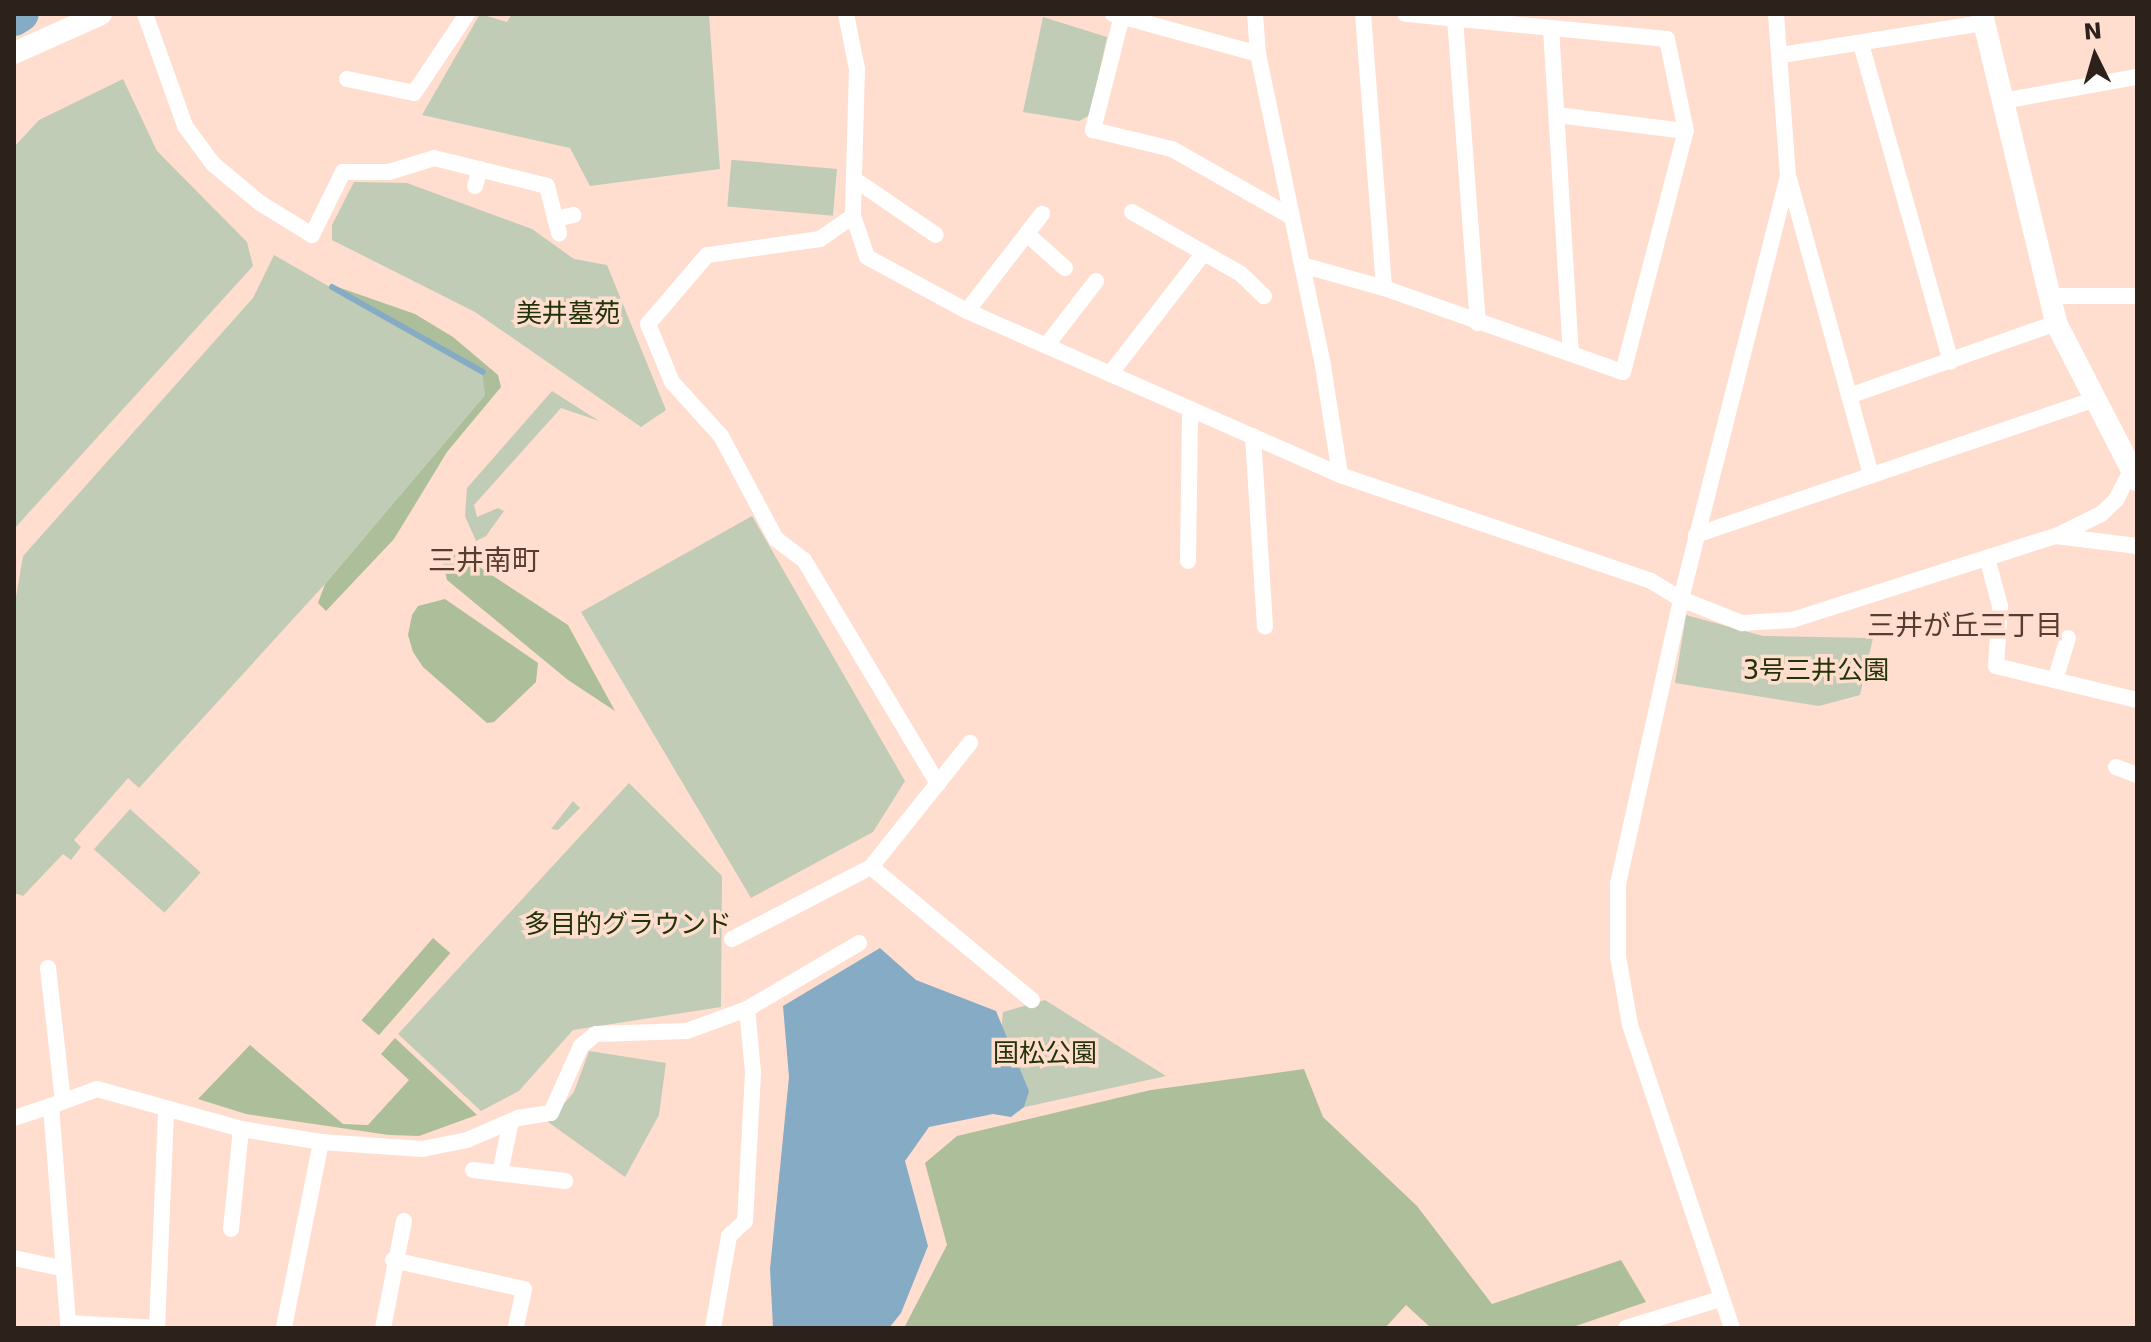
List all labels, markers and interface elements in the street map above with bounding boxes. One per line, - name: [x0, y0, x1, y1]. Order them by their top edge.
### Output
- north arrow: [2055, 16, 2135, 96]
- text: N: [2083, 18, 2103, 45]
- park label: 美井墓苑: [516, 298, 620, 330]
- district label: 三井南町: [428, 544, 540, 578]
- district label: 三井が丘三丁目: [1867, 609, 2063, 643]
- park label: 3号三井公園: [1743, 655, 1889, 687]
- park label: 多目的グラウンド: [524, 909, 732, 941]
- park label: 国松公園: [993, 1038, 1097, 1070]

